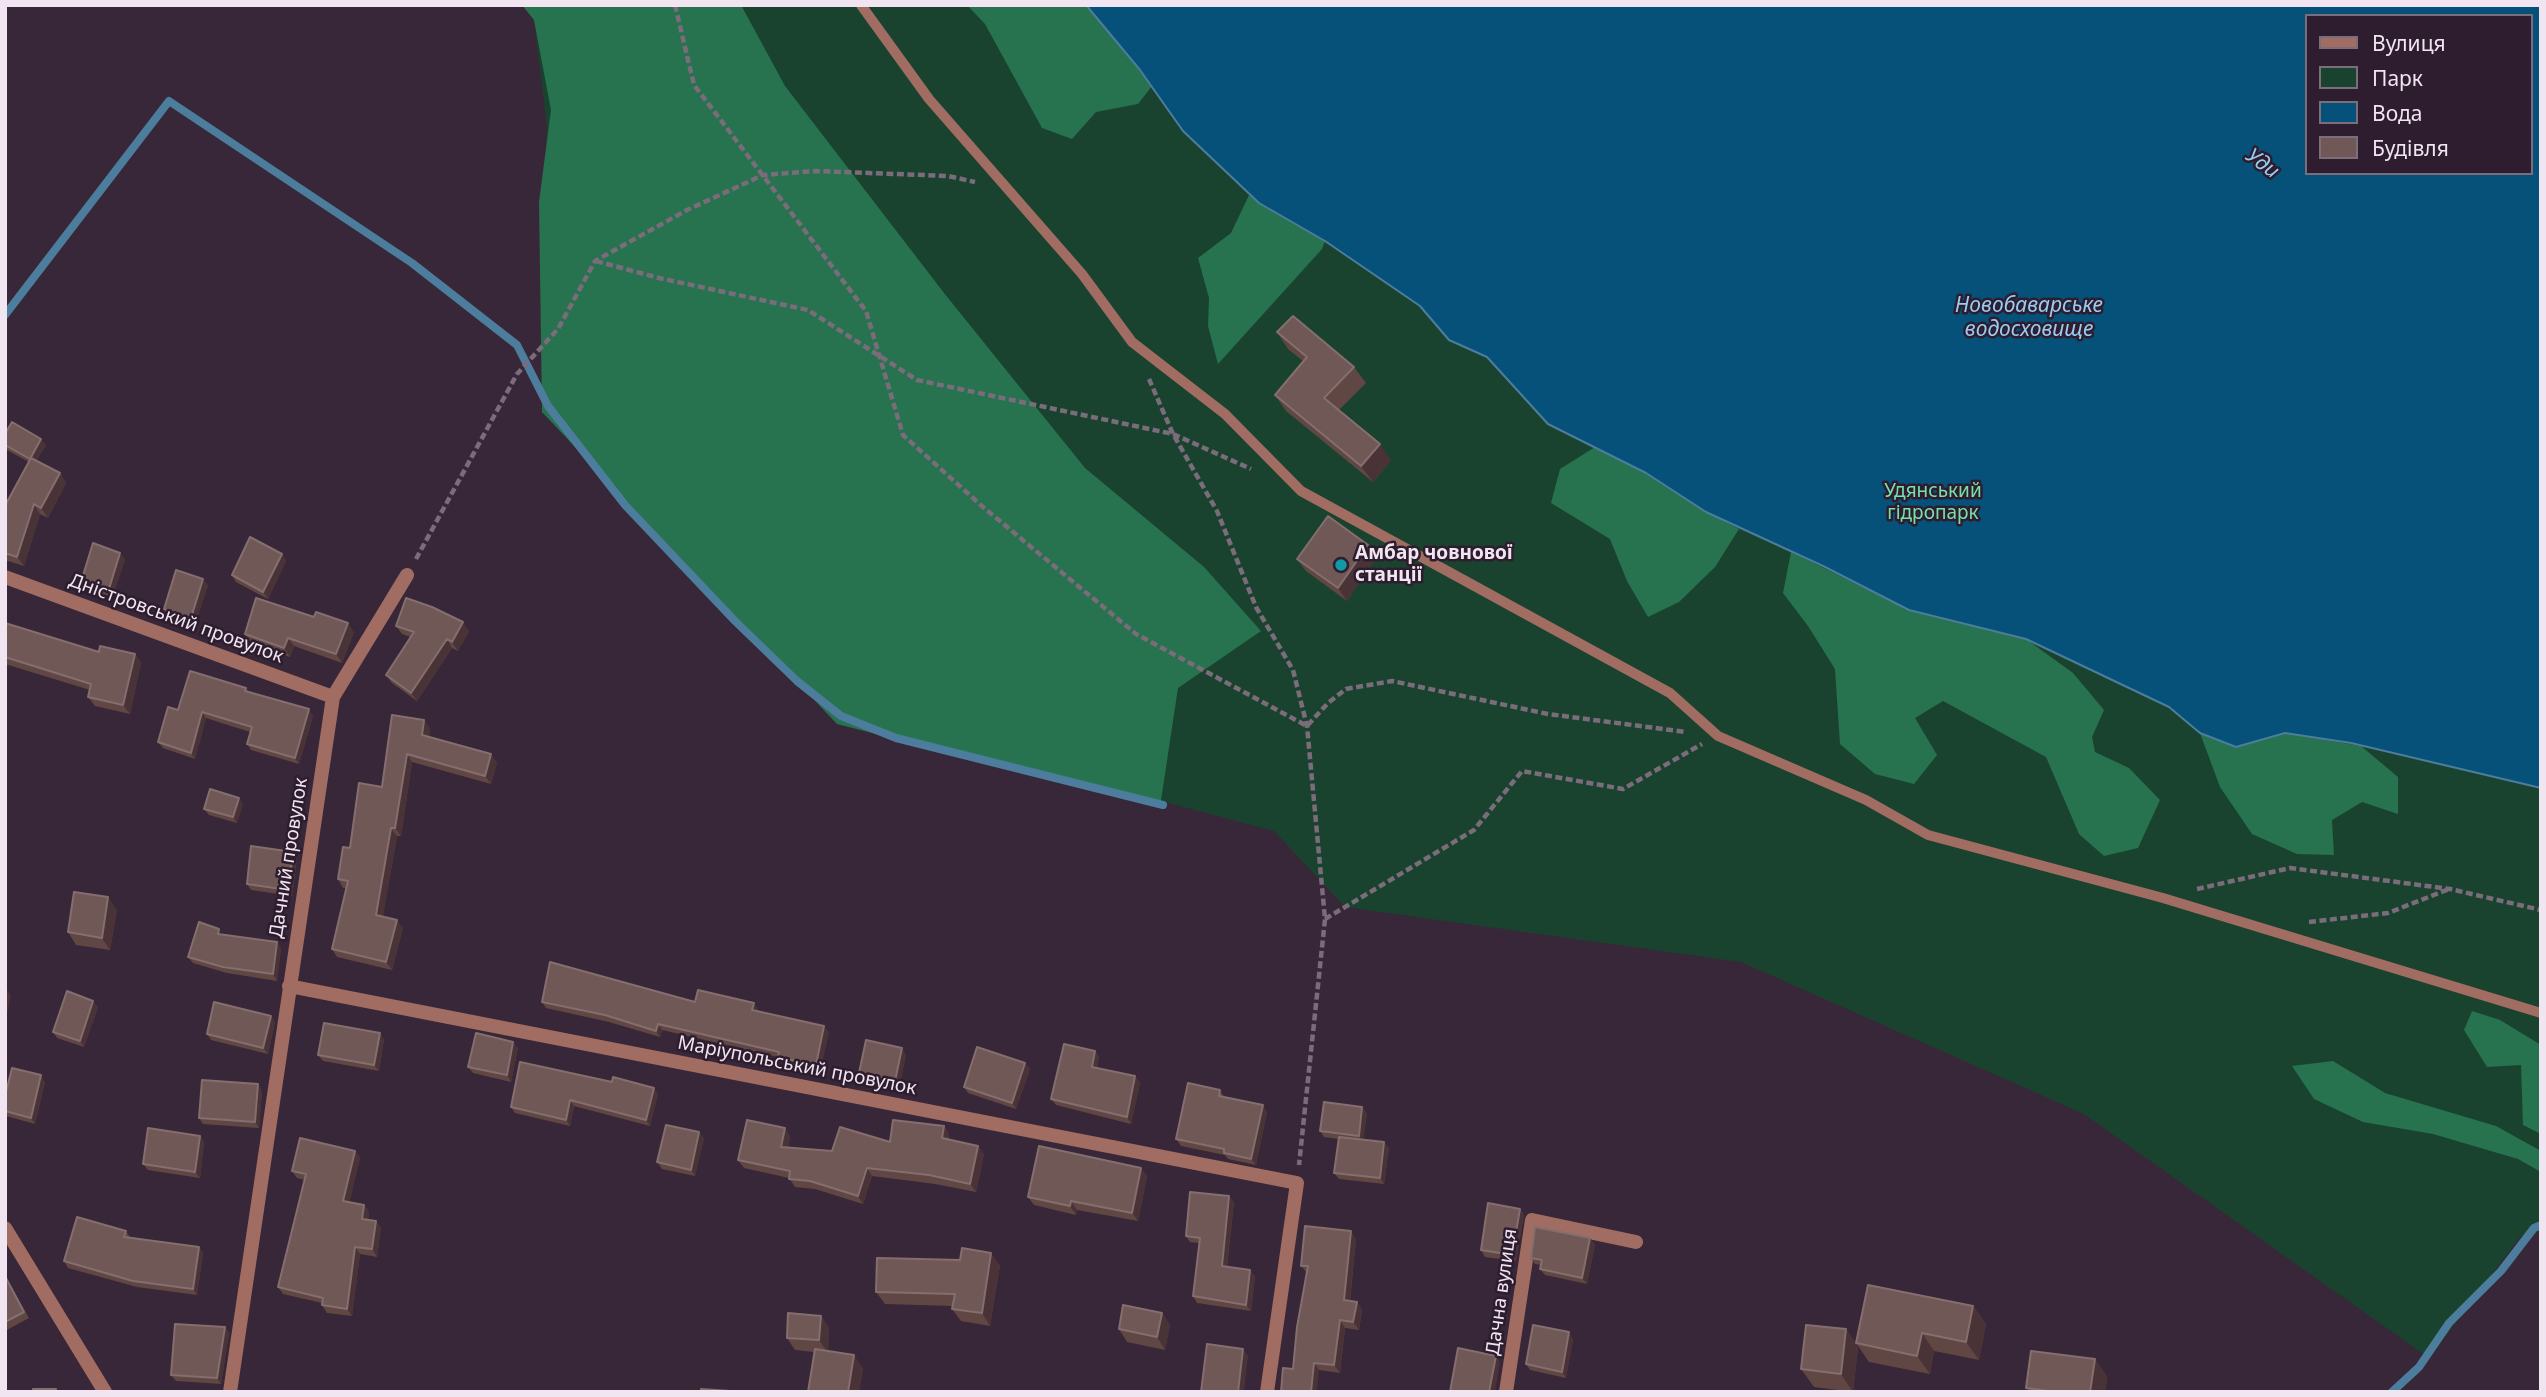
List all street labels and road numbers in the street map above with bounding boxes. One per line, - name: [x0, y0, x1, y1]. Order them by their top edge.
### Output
- street label: Дністровський провулок: [66, 570, 286, 668]
- street label: Дачний провулок: [265, 776, 313, 940]
- street label: Маріупольський провулок: [676, 1032, 918, 1100]
- street label: Дачна вулиця: [1482, 1227, 1522, 1357]

